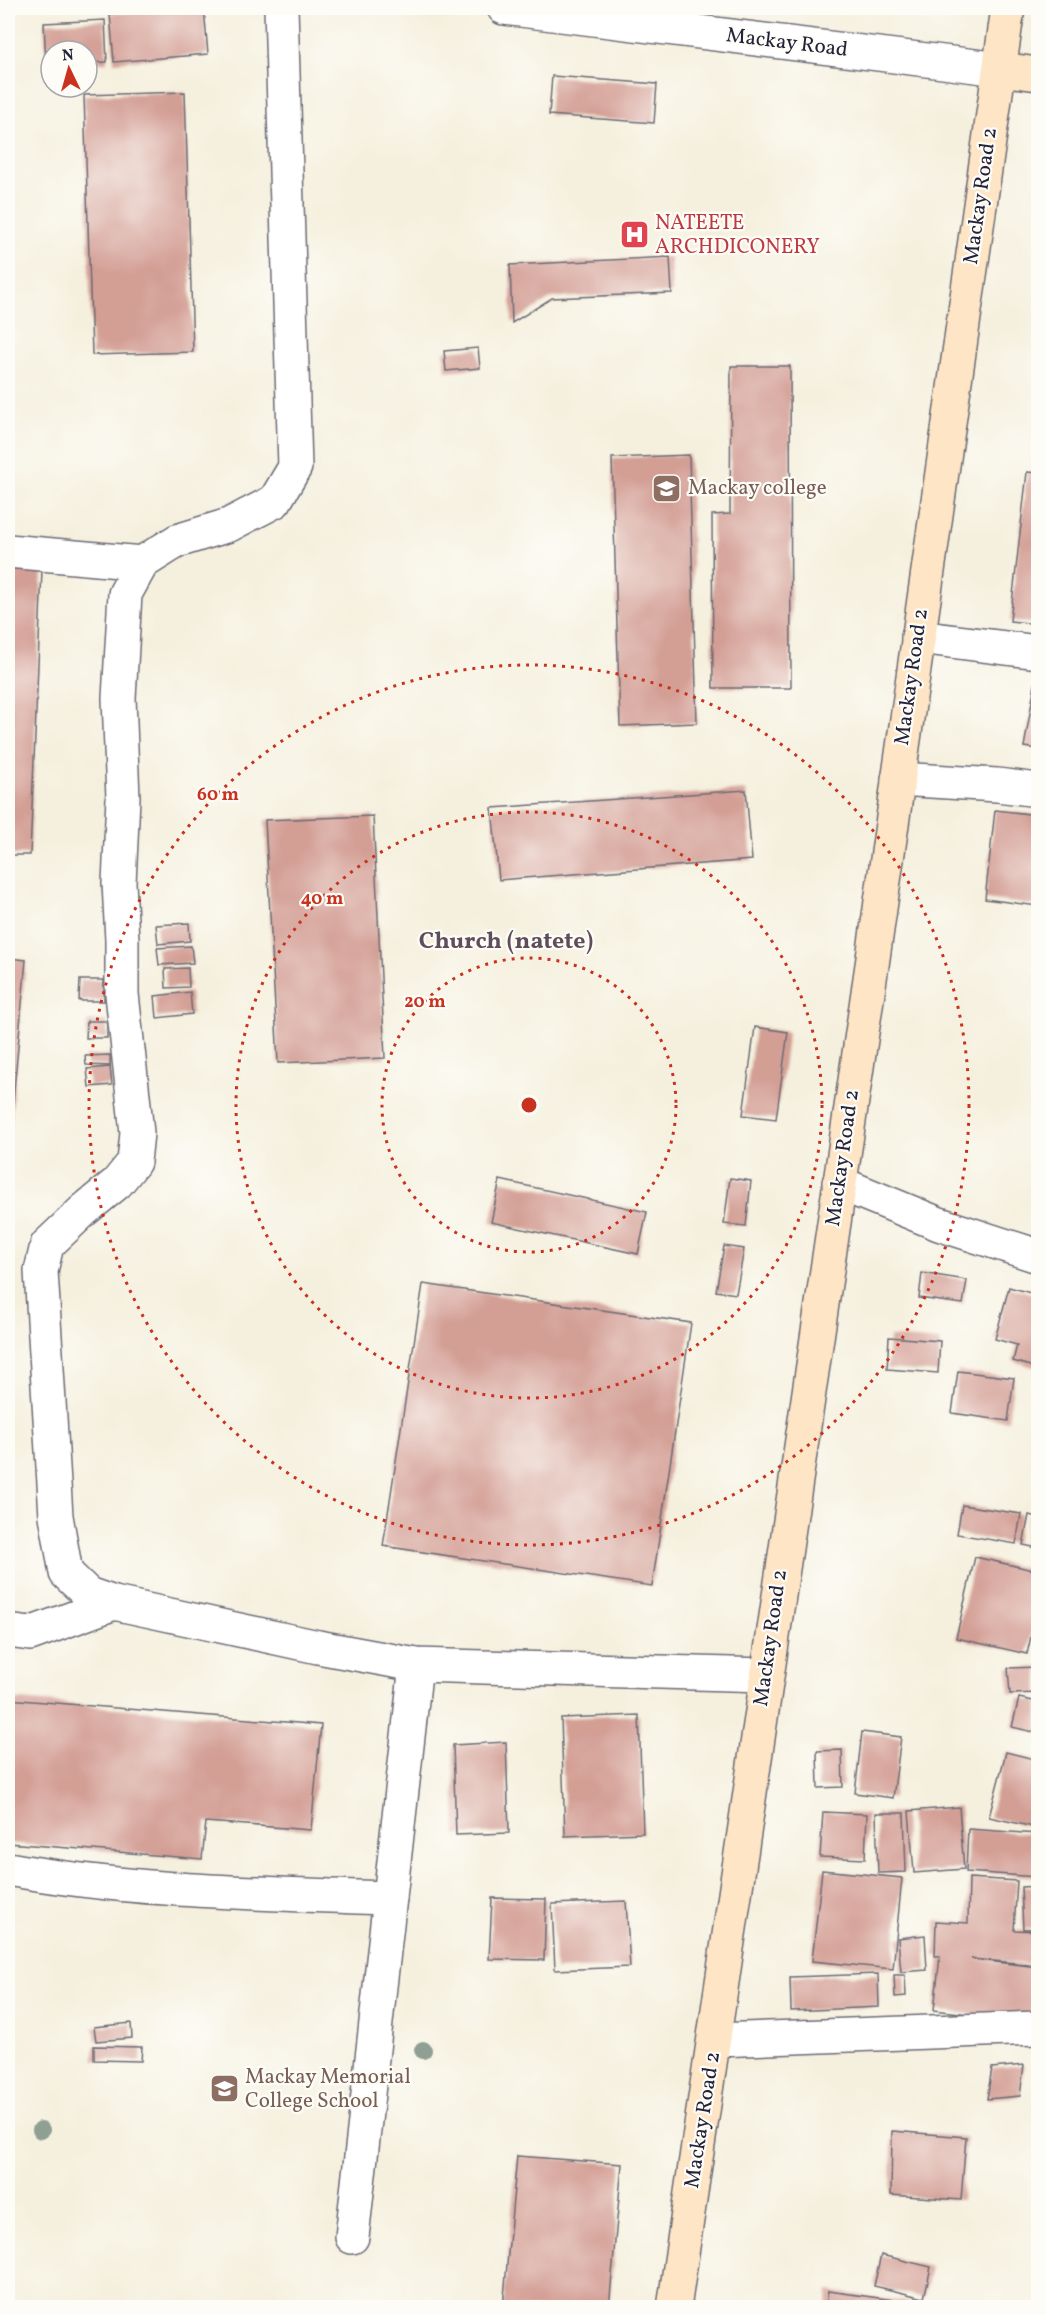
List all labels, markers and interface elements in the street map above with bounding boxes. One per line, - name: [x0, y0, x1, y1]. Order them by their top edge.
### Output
- street label: Mackay Road: [724, 21, 850, 65]
- north arrow: [39, 39, 99, 99]
- text: N: [61, 45, 75, 68]
- street label: Mackay Road 2: [957, 126, 1005, 266]
- place label: NATEETE ARCHDICONERY: [655, 209, 820, 262]
- hospital icon: NATEETE ARCHDICONERY: [618, 219, 650, 251]
- school or university icon: Mackay college: [651, 472, 683, 504]
- place label: Mackay college: [688, 474, 827, 503]
- street label: Mackay Road 2: [888, 607, 936, 747]
- text: 60 m: [197, 783, 239, 808]
- text: 40 m: [301, 887, 343, 912]
- district label: Church (natete): [419, 925, 593, 959]
- text: 20 m: [404, 990, 446, 1015]
- street label: Mackay Road 2: [819, 1088, 867, 1228]
- centre of rings: [519, 1095, 539, 1115]
- street label: Mackay Road 2: [747, 1568, 795, 1708]
- street label: Mackay Road 2: [678, 2050, 728, 2190]
- place label: Mackay Memorial College School: [245, 2063, 411, 2116]
- school or university icon: Mackay Memorial College School: [208, 2073, 240, 2105]

